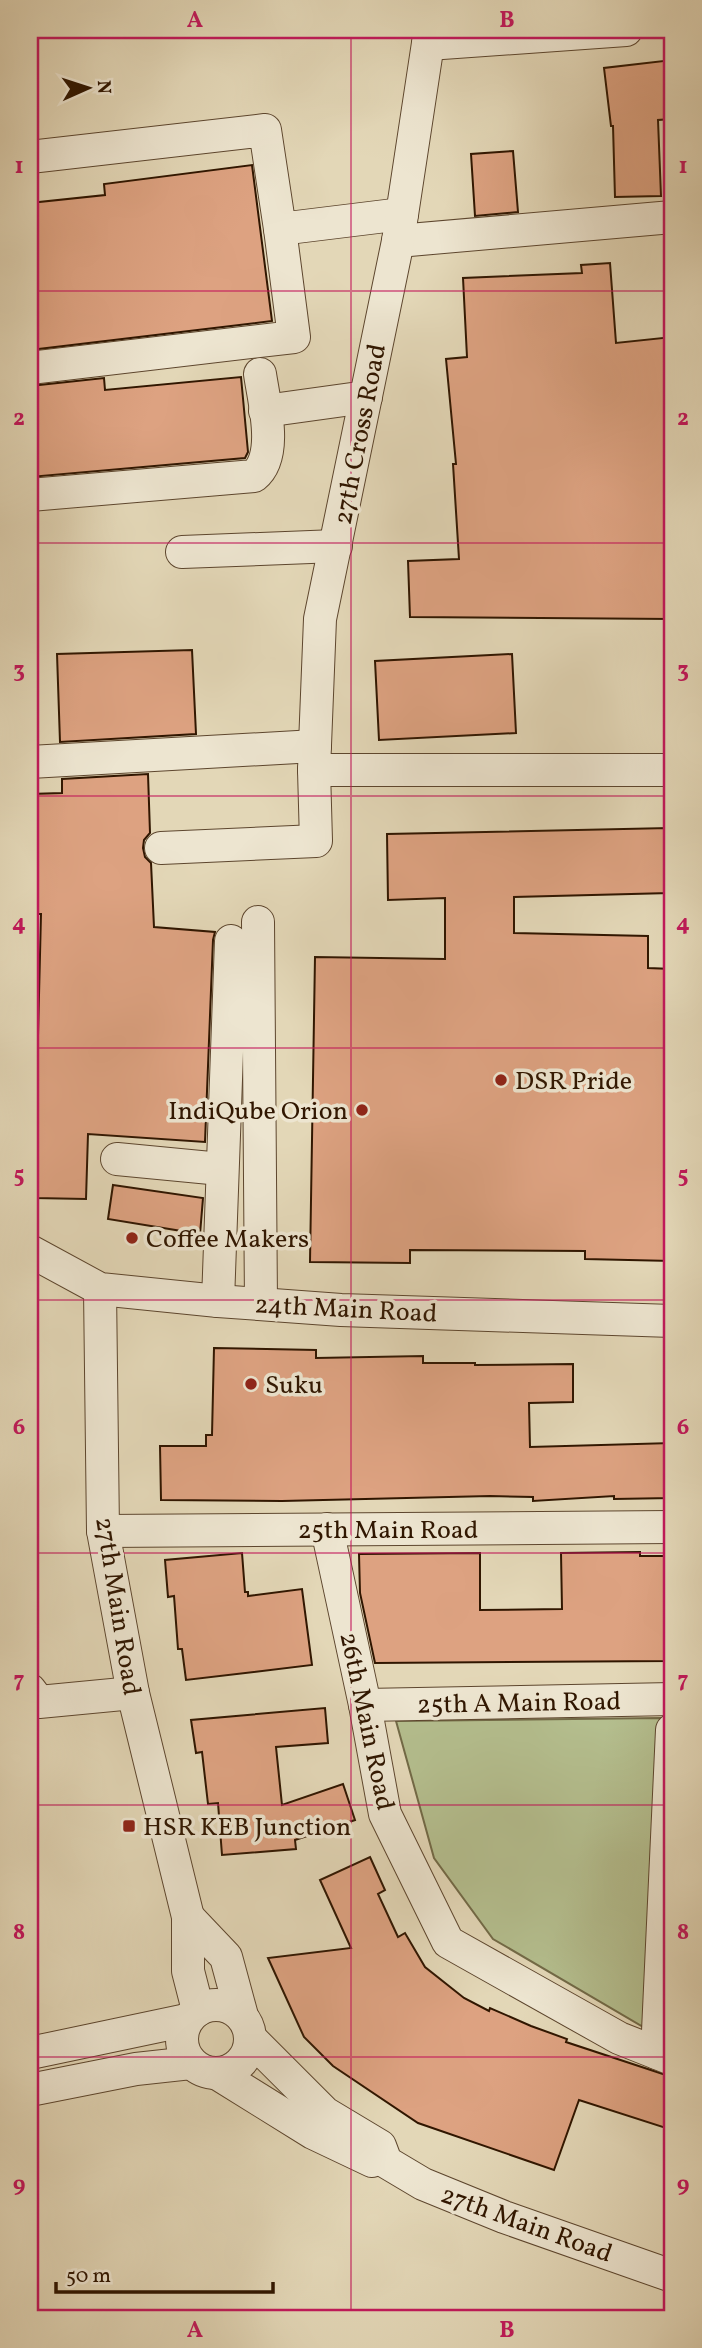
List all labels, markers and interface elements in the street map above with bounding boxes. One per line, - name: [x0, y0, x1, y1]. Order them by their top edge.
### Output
- text: A: [187, 5, 203, 37]
- text: B: [499, 5, 515, 37]
- north arrow: [52, 52, 122, 122]
- text: N: [90, 80, 116, 95]
- text: 1: [14, 151, 24, 183]
- text: 1: [678, 151, 688, 183]
- street label: 27th Cross Road: [326, 341, 396, 528]
- text: 2: [13, 403, 25, 435]
- text: 2: [677, 403, 689, 435]
- text: 3: [13, 655, 25, 687]
- text: 3: [677, 655, 689, 687]
- text: 4: [12, 908, 26, 940]
- text: 4: [676, 908, 690, 940]
- place label: DSR Pride: [515, 1064, 632, 1100]
- marker: DSR Pride: [493, 1072, 509, 1088]
- place label: IndiQube Orion: [168, 1094, 348, 1130]
- marker: IndiQube Orion: [354, 1102, 370, 1118]
- text: 5: [13, 1160, 25, 1192]
- text: 5: [677, 1160, 689, 1192]
- place label: Coffee Makers: [146, 1222, 309, 1258]
- marker: Coffee Makers: [124, 1230, 140, 1246]
- street label: 24th Main Road: [254, 1287, 438, 1333]
- place label: Suku: [265, 1368, 323, 1404]
- marker: Suku: [243, 1376, 259, 1392]
- text: 6: [13, 1412, 25, 1444]
- text: 6: [677, 1412, 689, 1444]
- street label: 25th Main Road: [298, 1513, 478, 1549]
- street label: 27th Main Road: [85, 1515, 149, 1698]
- street label: 26th Main Road: [330, 1629, 403, 1814]
- text: 7: [14, 1665, 25, 1697]
- text: 7: [678, 1665, 689, 1697]
- street label: 25th A Main Road: [417, 1684, 621, 1724]
- place label: HSR KEB Junction: [143, 1810, 351, 1846]
- marker: HSR KEB Junction: [121, 1818, 137, 1834]
- text: 8: [13, 1917, 25, 1949]
- text: 8: [677, 1917, 689, 1949]
- text: 9: [13, 2169, 25, 2201]
- text: 9: [677, 2169, 689, 2201]
- street label: 27th Main Road: [436, 2177, 617, 2273]
- scale bar: [56, 2250, 273, 2294]
- text: 50 m: [66, 2262, 111, 2291]
- text: A: [187, 2315, 203, 2347]
- text: B: [499, 2315, 515, 2347]

